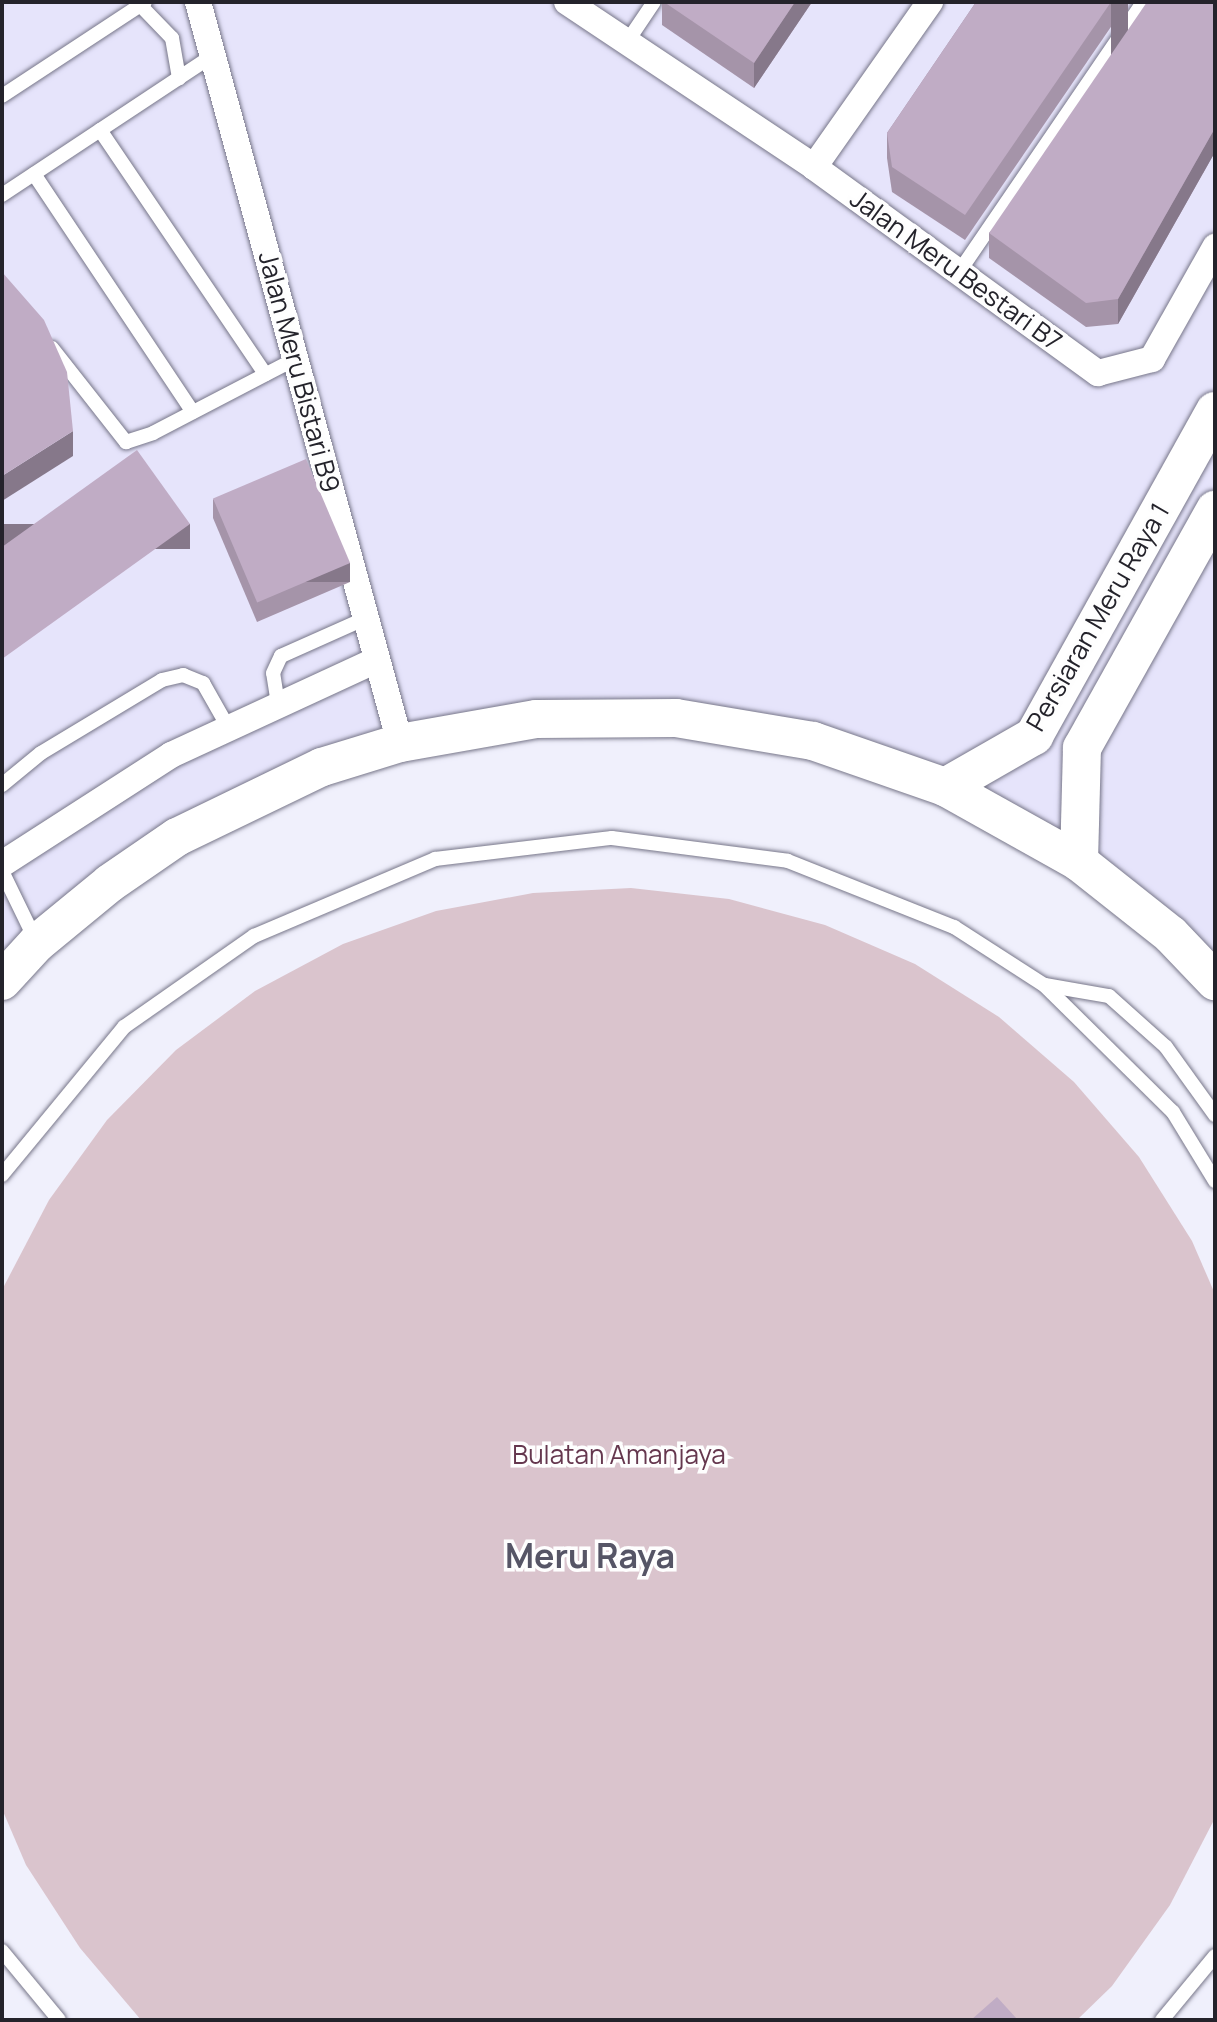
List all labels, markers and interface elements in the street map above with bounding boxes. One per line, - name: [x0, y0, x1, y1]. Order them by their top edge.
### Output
- street label: Jalan Meru Bestari B7: [844, 183, 1068, 357]
- street label: Jalan Meru Bistari B9: [252, 248, 346, 496]
- street label: Persiaran Meru Raya 1: [1020, 498, 1176, 736]
- park label: Bulatan Amanjaya: [512, 1439, 726, 1471]
- district label: Meru Raya: [505, 1536, 675, 1576]

